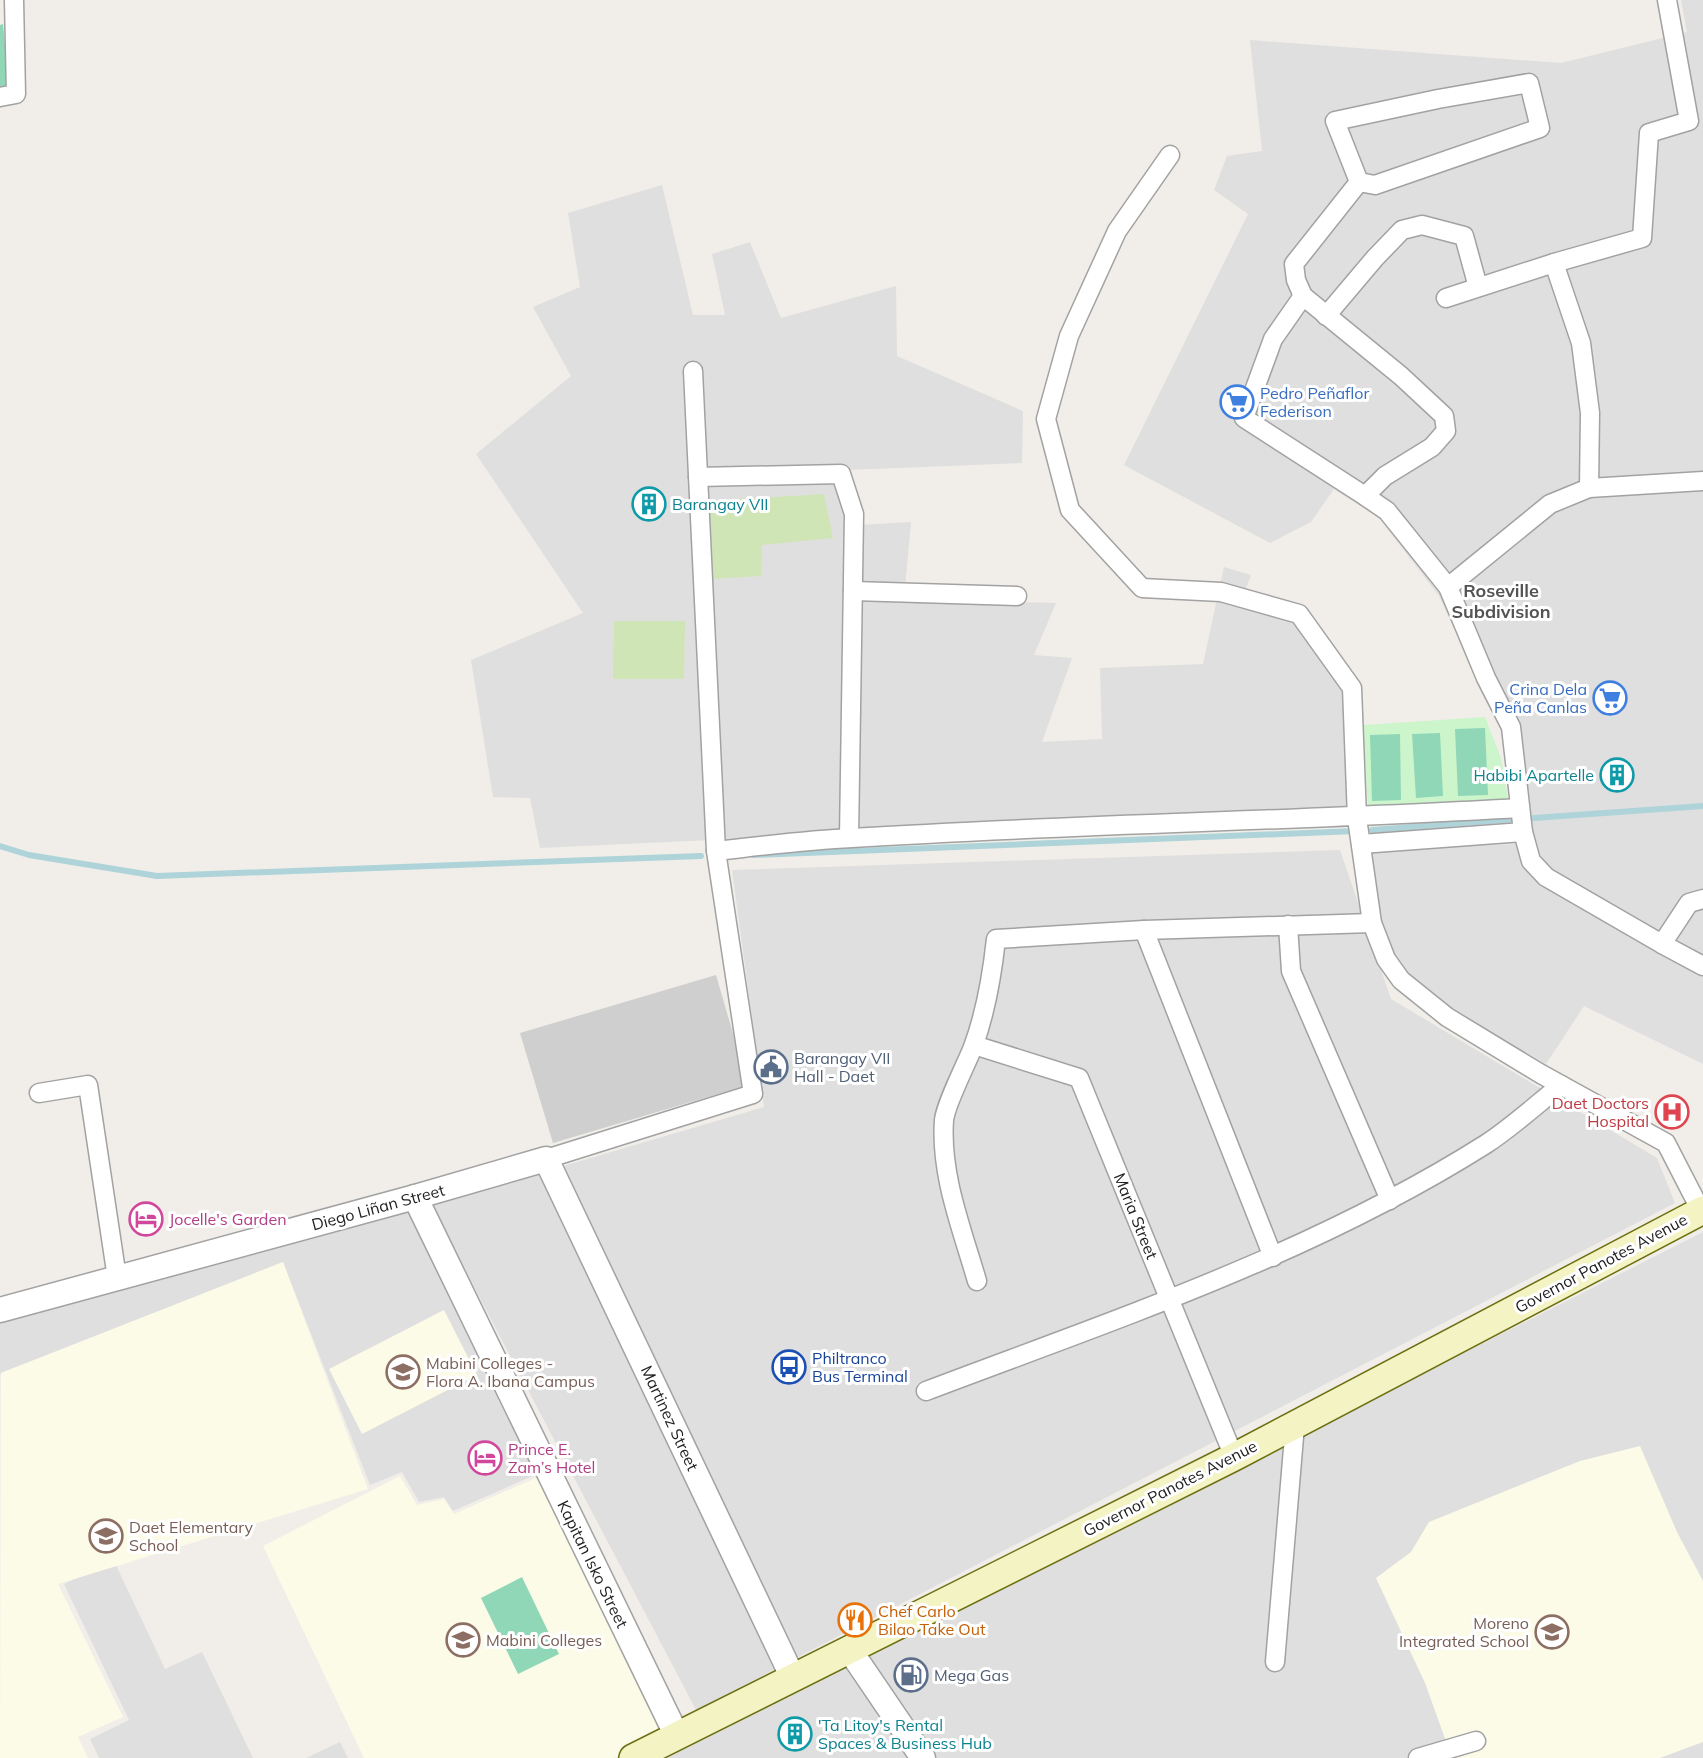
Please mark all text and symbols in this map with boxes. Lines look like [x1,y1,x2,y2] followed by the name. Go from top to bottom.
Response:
[1260,383,1369,421] place label: Pedro Peñaflor Federison
[1219,384,1255,420] supermarket icon: Pedro Peñaflor Federison
[631,486,667,522] building icon: Barangay VII
[672,494,768,514] place label: Barangay VII
[1451,579,1551,623] district label: Roseville Subdivision
[1494,679,1587,717] place label: Crina Dela Peña Canlas
[1592,680,1628,716] supermarket icon: Crina Dela Peña Canlas
[1599,757,1635,793] building icon: Habibi Apartelle
[1473,765,1594,785] place label: Habibi Apartelle
[794,1048,890,1086] place label: Barangay VII Hall - Daet
[753,1049,789,1085] public building icon: Barangay VII Hall - Daet
[1552,1093,1649,1131] place label: Daet Doctors Hospital
[1654,1094,1690,1130] hospital icon: Daet Doctors Hospital
[1110,1170,1162,1262] street label: Maria Street
[309,1180,447,1234] street label: Diego Liñan Street
[128,1201,164,1237] hotel icon: Jocelle's Garden
[169,1209,287,1229] place label: Jocelle's Garden
[1511,1209,1691,1317] street label: Governor Panotes Avenue
[812,1348,908,1386] place label: Philtranco Bus Terminal
[771,1349,807,1385] bus stop icon: Philtranco Bus Terminal
[426,1353,595,1391] place label: Mabini Colleges - Flora A. Ibana Campus
[385,1354,421,1390] school or university icon: Mabini Colleges - Flora A. Ibana Campus
[637,1362,703,1474] street label: Martinez Street
[1080,1435,1260,1541] street label: Governor Panotes Avenue
[508,1439,595,1477] place label: Prince E. Zam’s Hotel
[467,1440,503,1476] hotel icon: Prince E. Zam’s Hotel
[553,1497,633,1631] street label: Kapitan Isko Street
[129,1517,254,1555] place label: Daet Elementary School
[88,1518,124,1554] school or university icon: Daet Elementary School
[878,1601,986,1639] place label: Chef Carlo Bilao Take Out
[837,1602,873,1638] restaurant icon: Chef Carlo Bilao Take Out
[1399,1613,1529,1651] place label: Moreno Integrated School
[1534,1614,1570,1650] school or university icon: Moreno Integrated School
[445,1622,481,1658] school or university icon: Mabini Colleges
[486,1630,602,1650] place label: Mabini Colleges
[893,1657,929,1693] fuel station icon: Mega Gas
[934,1665,1009,1685] place label: Mega Gas
[818,1715,992,1753] place label: 'Ta Litoy's Rental Spaces & Business Hub
[777,1716,813,1752] building icon: 'Ta Litoy's Rental Spaces & Business Hub

